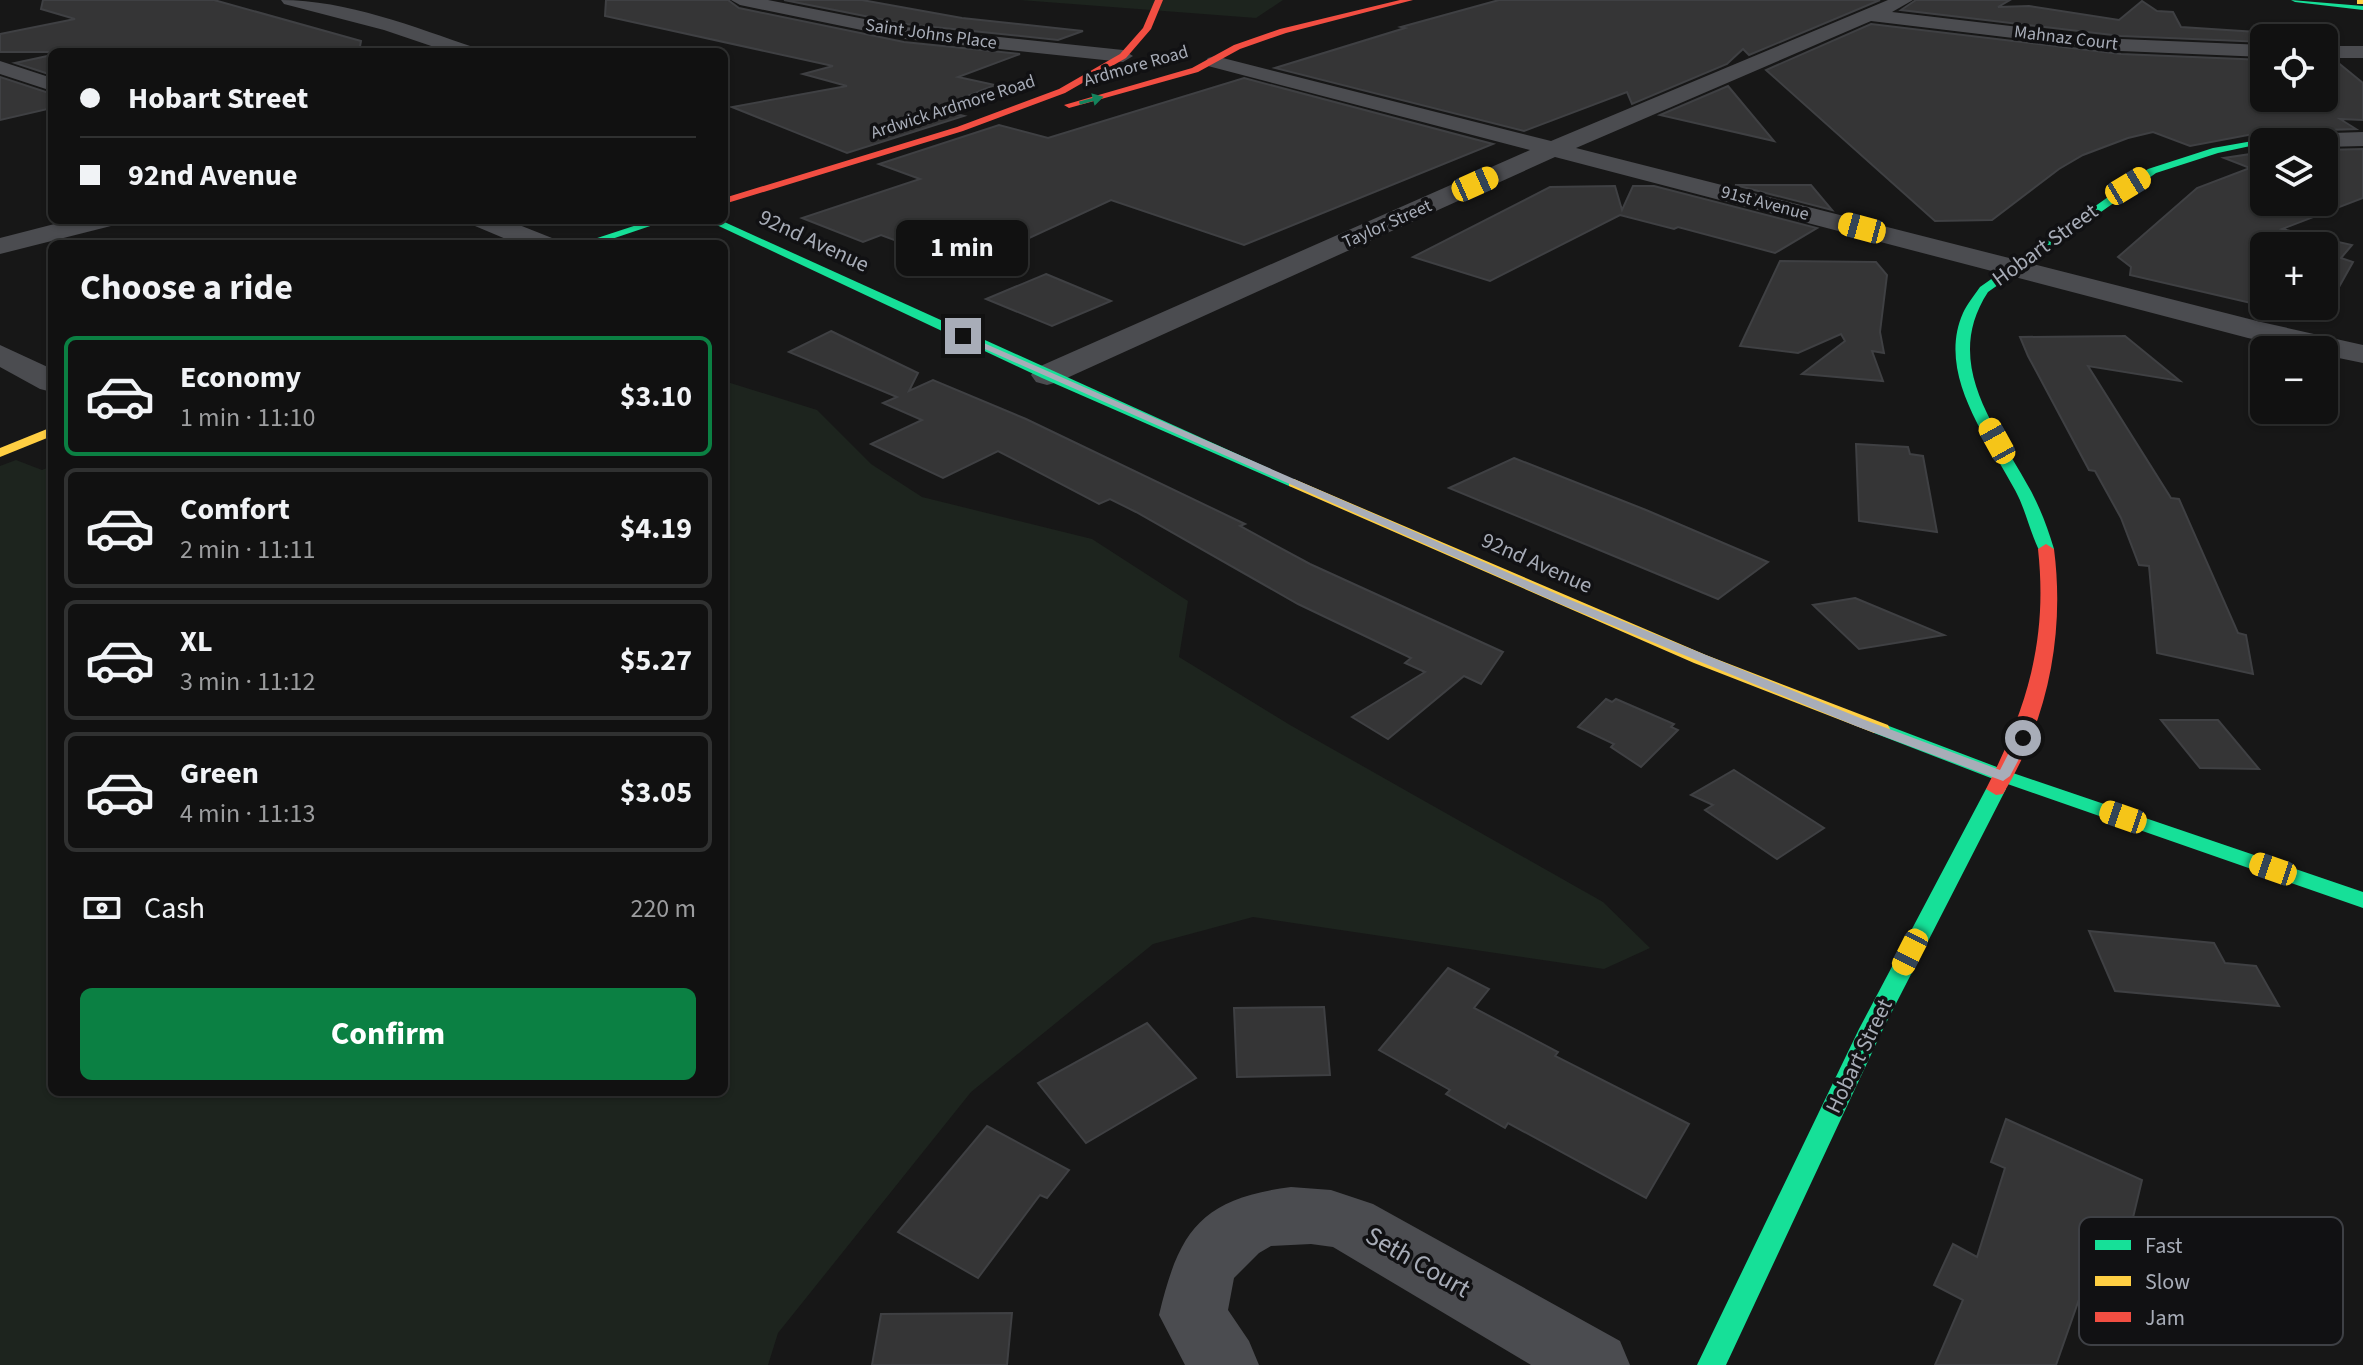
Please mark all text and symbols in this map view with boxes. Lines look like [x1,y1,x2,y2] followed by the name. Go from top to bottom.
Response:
[864,12,998,56] street label: Saint Johns Place
[2013,19,2119,57] street label: Mahnaz Court
[2250,24,2338,424] map controls
[2250,24,2338,112] button: locate
[1081,39,1191,93] street label: Ardmore Road
[868,69,1038,145] street label: Ardwick Ardmore Road
[128,77,308,120] text: Hobart Street
[1078,93,1103,105] one-way arrow
[2250,128,2338,216] button: layers
[128,154,297,197] text: 92nd Avenue
[1448,163,1502,205] car
[2101,163,2155,209] car
[1718,179,1812,227] street label: 91st Avenue
[1338,193,1436,255] street label: Taylor Street
[1986,195,2105,294] street label: Hobart Street
[754,201,874,281] street label: 92nd Avenue
[1836,210,1888,246] car
[897,220,1029,276] callout: 1 min
[930,229,994,266] text: 1 min
[2250,232,2338,320] button: +
[80,262,293,313] text: Choose a ride
[945,318,981,354] route end
[2250,336,2338,424] button: −
[180,356,301,399] text: Economy
[84,360,156,432] icon: car
[620,375,692,418] text: $3.10
[180,399,315,436] text: 1 min · 11:10
[1975,414,2019,468] car
[180,488,290,531] text: Comfort
[84,492,156,564] icon: car
[620,507,692,550] text: $4.19
[1476,524,1598,602] street label: 92nd Avenue
[180,531,315,568] text: 2 min · 11:11
[180,620,213,663] text: XL
[84,624,156,696] icon: car
[620,639,692,682] text: $5.27
[180,663,315,700] text: 3 min · 11:12
[2005,720,2041,756] route start
[180,752,259,795] text: Green
[84,756,156,828] icon: car
[620,771,692,814] text: $3.05
[180,795,315,832] text: 4 min · 11:13
[2096,798,2150,836] car
[2246,850,2300,888] car
[80,886,124,930] icon: cash
[144,887,205,930] text: Cash
[630,890,696,927] text: 220 m
[1888,925,1932,979] car
[80,988,696,1080] button: Confirm
[1817,993,1901,1119] street label: Hobart Street
[1359,1217,1477,1307] street label: Seth Court
[2079,1217,2343,1345] legend
[2145,1230,2183,1262] text: Fast
[2145,1266,2190,1298] text: Slow
[2145,1302,2185,1334] text: Jam

